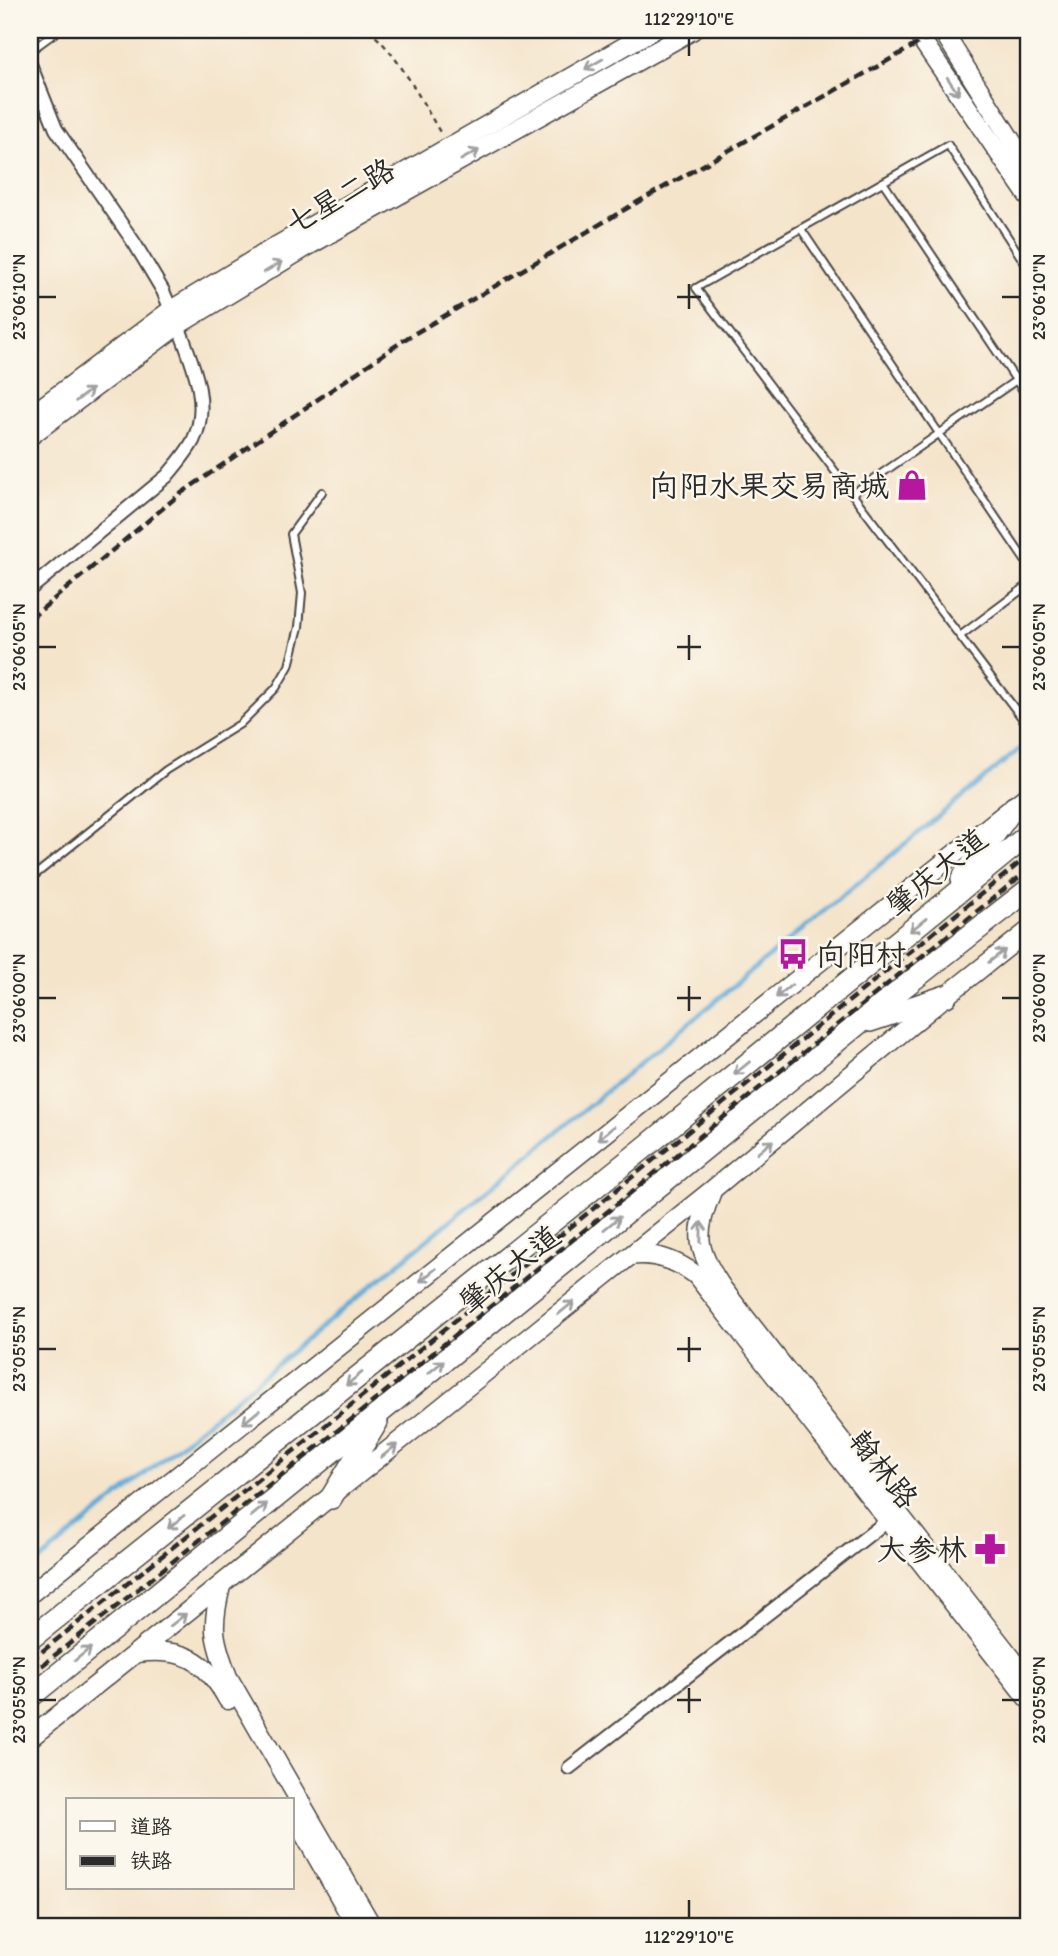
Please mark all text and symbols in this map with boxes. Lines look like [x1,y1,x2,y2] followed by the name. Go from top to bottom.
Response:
[644,8,734,30] text: 112°29'10"E
[584,57,604,71] one-way arrow
[946,76,961,95] one-way arrow
[460,148,480,162] one-way arrow
[279,150,401,242] street label: 七星二路
[8,254,30,340] text: 23°06'10"N
[1028,254,1050,340] text: 23°06'10"N
[262,260,282,274] one-way arrow
[75,387,93,402] one-way arrow
[649,467,889,504] place label: 向阳水果交易商城
[895,468,929,502] shop icon: 向阳水果交易商城
[8,603,30,691] text: 23°06'05"N
[1028,603,1050,691] text: 23°06'05"N
[878,820,994,924] street label: 肇庆大道
[910,917,928,933] one-way arrow
[816,936,906,973] place label: 向阳村
[776,937,810,971] bus stop icon: 向阳村
[987,948,1006,963] one-way arrow
[8,953,30,1043] text: 23°06'00"N
[1028,953,1050,1043] text: 23°06'00"N
[775,984,793,999] one-way arrow
[733,1061,751,1076] one-way arrow
[598,1126,616,1141] one-way arrow
[755,1139,773,1155] one-way arrow
[603,1216,621,1231] one-way arrow
[451,1217,567,1321] street label: 肇庆大道
[695,1221,708,1244] one-way arrow
[420,1268,438,1283] one-way arrow
[557,1300,575,1316] one-way arrow
[8,1306,30,1392] text: 23°05'55"N
[1028,1306,1050,1392] text: 23°05'55"N
[426,1359,444,1374] one-way arrow
[346,1372,364,1387] one-way arrow
[242,1410,260,1425] one-way arrow
[842,1422,926,1516] street label: 翰林路
[379,1443,398,1458] one-way arrow
[249,1502,267,1518] one-way arrow
[168,1514,186,1529] one-way arrow
[877,1531,967,1568] place label: 大参林
[973,1532,1007,1566] pharmacy icon: 大参林
[169,1612,187,1627] one-way arrow
[73,1646,91,1662] one-way arrow
[8,1656,30,1744] text: 23°05'50"N
[1028,1656,1050,1744] text: 23°05'50"N
[66,1798,294,1890] legend
[130,1814,172,1839] text: 道路
[130,1848,172,1873] text: 铁路
[644,1926,734,1948] text: 112°29'10"E

